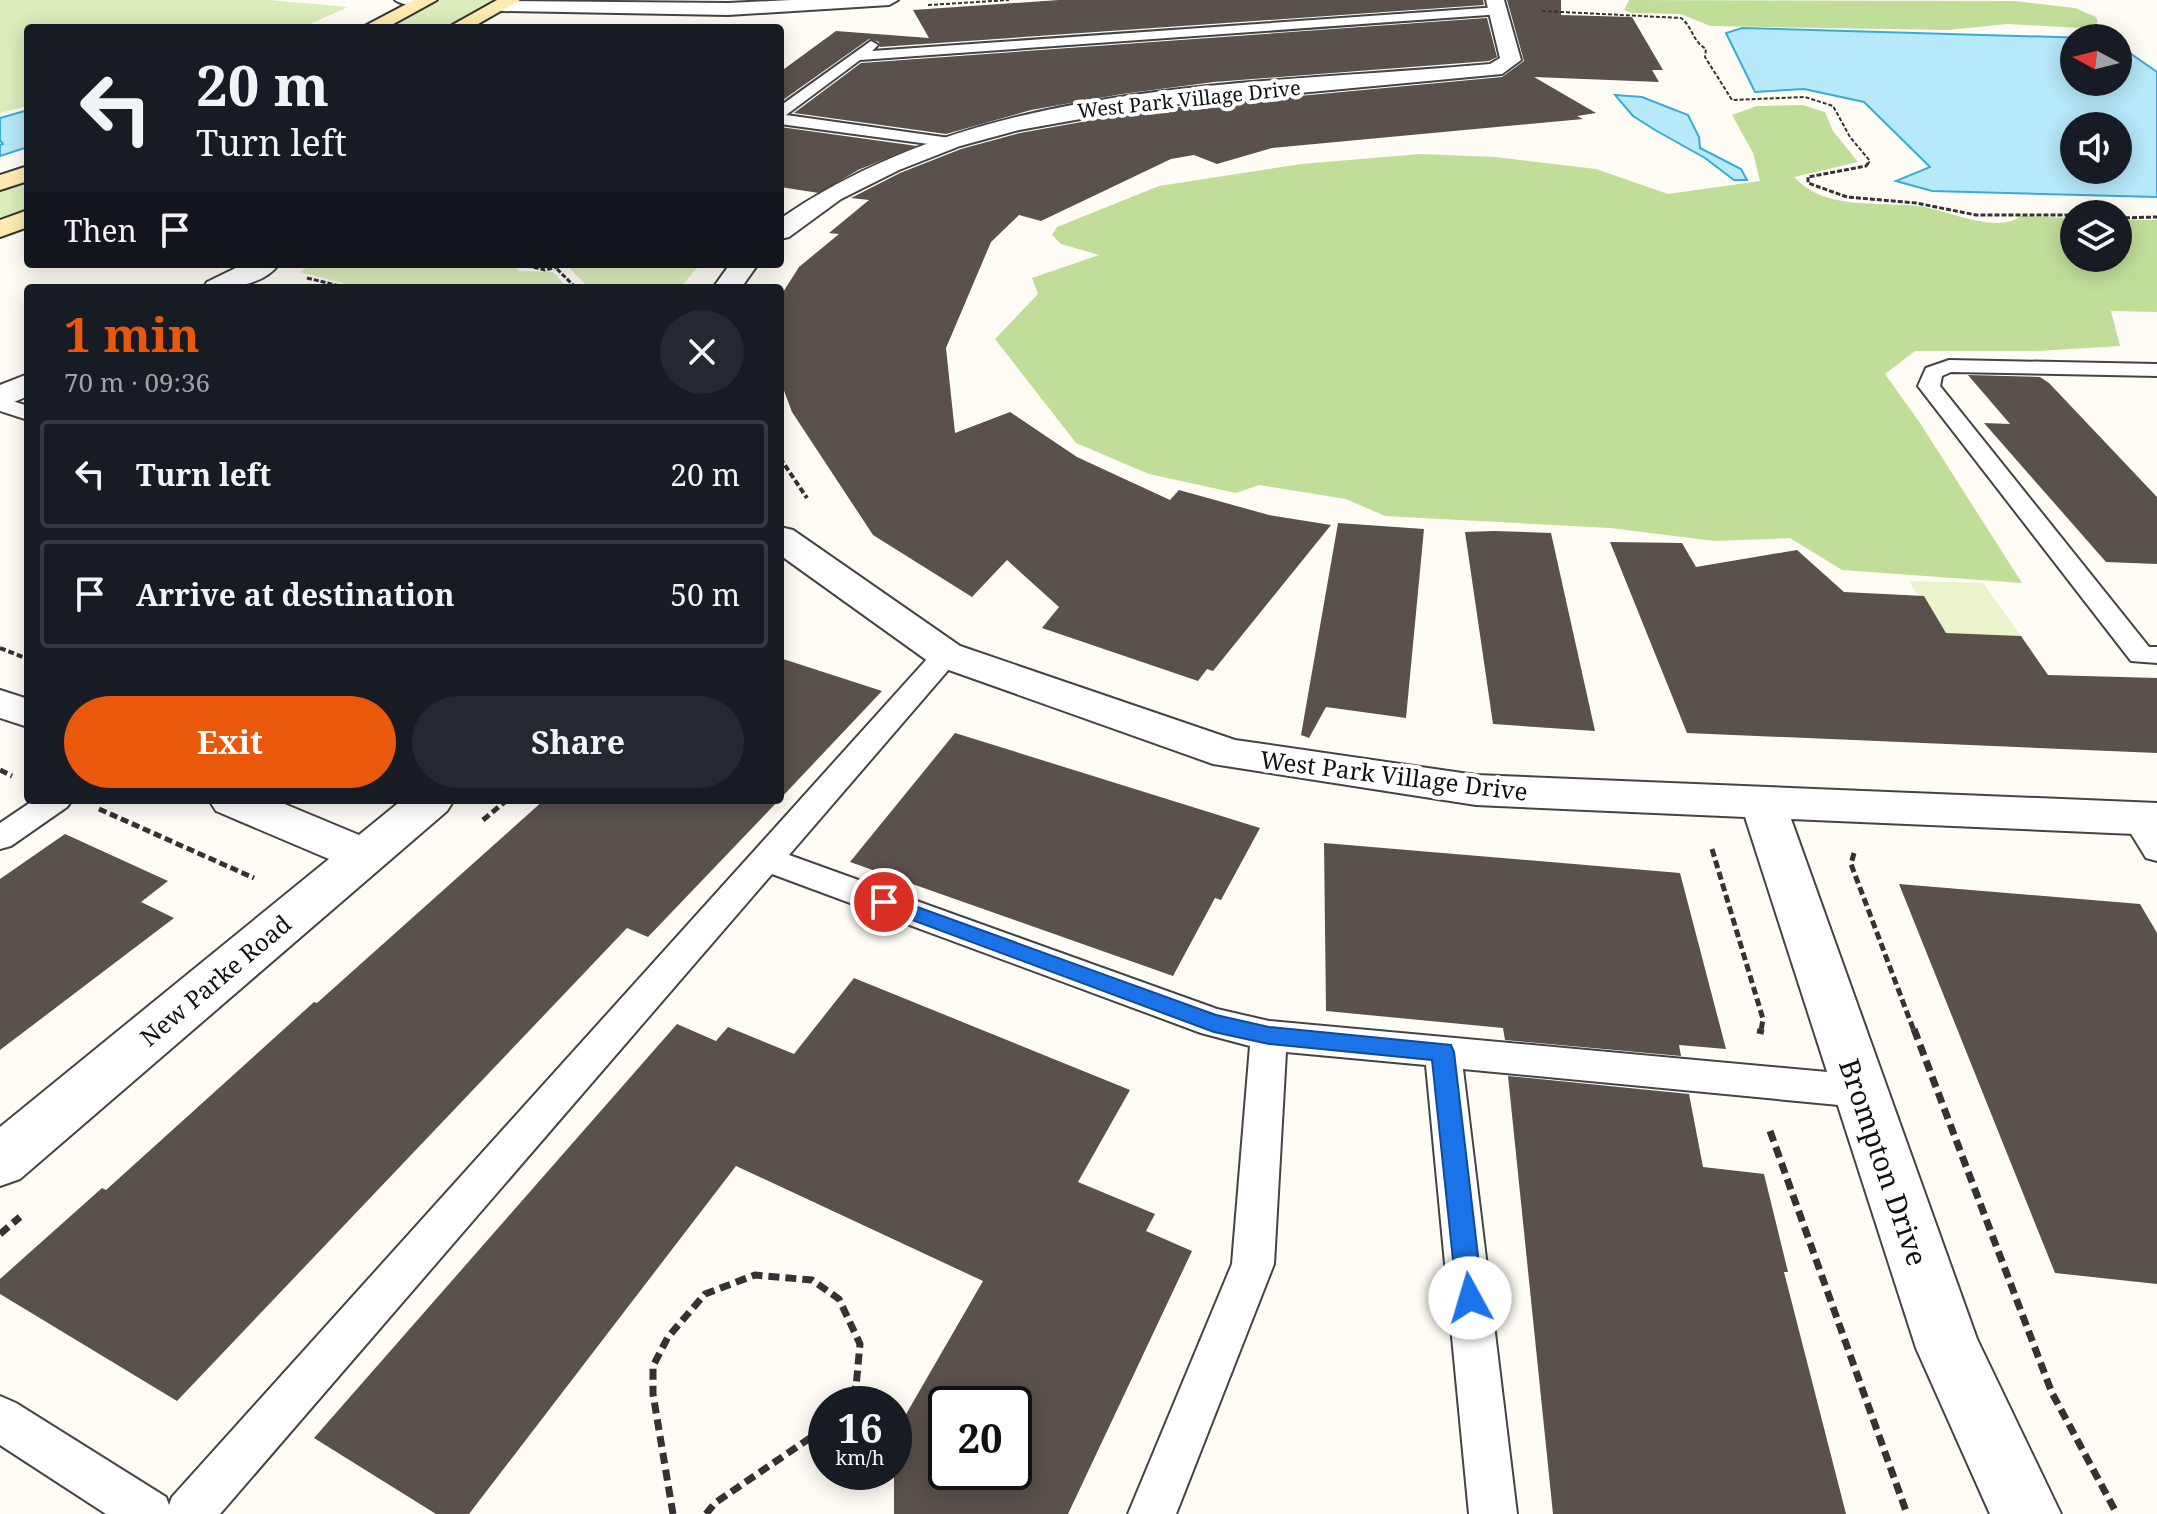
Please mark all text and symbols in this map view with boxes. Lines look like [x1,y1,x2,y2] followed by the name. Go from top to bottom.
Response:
[2060,24,2132,96] north arrow
[2060,24,2132,272] map controls
[196,46,329,122] text: 20 m
[64,56,168,160] icon: left
[1076,74,1302,124] street label: West Park Village Drive
[2060,112,2132,184] button: sound
[196,118,347,167] text: Turn left
[2060,200,2132,272] button: layers
[153,208,197,252] icon: arrive
[64,210,137,251] text: Then
[64,301,200,366] text: 1 min
[660,310,744,394] button: close
[64,364,210,400] text: 70 m · 09:36
[68,452,112,496] icon: left
[136,454,271,495] text: Turn left
[670,454,740,495] text: 20 m
[68,572,112,616] icon: arrive
[136,574,455,615] text: Arrive at destination
[670,574,740,615] text: 50 m
[64,696,396,788] button: Exit
[412,696,744,788] button: Share
[1258,742,1530,808] street label: West Park Village Drive
[850,868,918,936] pin
[862,880,906,924] icon: arrive
[132,907,298,1053] street label: New Parke Road
[1831,1054,1937,1270] street label: Brompton Drive
[1428,1256,1512,1340] position arrow
[928,1386,1032,1490] speed limit sign: 20
[837,1400,883,1455] text: 16
[835,1444,885,1471] text: km/h

